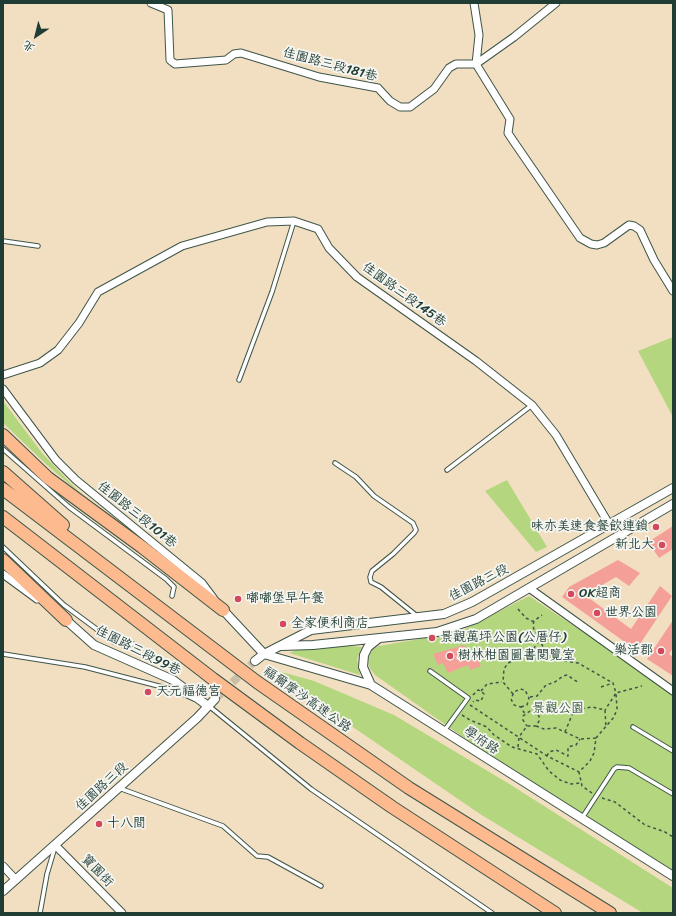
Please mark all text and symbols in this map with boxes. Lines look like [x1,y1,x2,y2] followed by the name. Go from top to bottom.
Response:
[16,16,56,56] north arrow
[19,35,39,57] text: 北
[281,45,379,85] street label: 佳園路三段181巷
[359,259,449,331] street label: 佳園路三段145巷
[94,478,180,552] street label: 佳園路三段101巷
[531,519,648,535] place label: 味亦美速食餐飲連鎖
[651,522,661,532] marker: 味亦美速食餐飲連鎖
[615,537,654,553] place label: 新北大
[657,540,667,550] marker: 新北大
[447,561,511,605] street label: 佳園路三段
[579,586,621,602] place label: OK超商
[566,589,576,599] marker: OK超商
[246,591,324,607] place label: 嘟嘟堡早午餐
[233,594,243,604] marker: 嘟嘟堡早午餐
[605,605,657,621] place label: 世界公園
[592,608,602,618] marker: 世界公園
[291,616,369,632] place label: 全家便利商店
[278,619,288,629] marker: 全家便利商店
[93,623,183,679] street label: 佳園路三段99巷
[440,630,566,646] place label: 景觀萬坪公園(公厝仔)
[427,633,437,643] marker: 景觀萬坪公園(公厝仔)
[614,643,653,659] place label: 樂活郡
[656,646,666,656] marker: 樂活郡
[458,648,575,664] place label: 樹林柑園圖書閱覽室
[445,651,455,661] marker: 樹林柑園圖書閱覽室
[260,664,354,736] street label: 福爾摩沙高速公路
[156,684,221,700] place label: 天元福德宮
[143,687,153,697] marker: 天元福德宮
[532,701,584,717] park label: 景觀公園
[460,724,502,758] street label: 學府路
[73,759,131,815] street label: 佳園路三段
[107,816,146,832] place label: 十八間
[94,819,104,829] marker: 十八間
[78,852,116,890] street label: 寶園街

